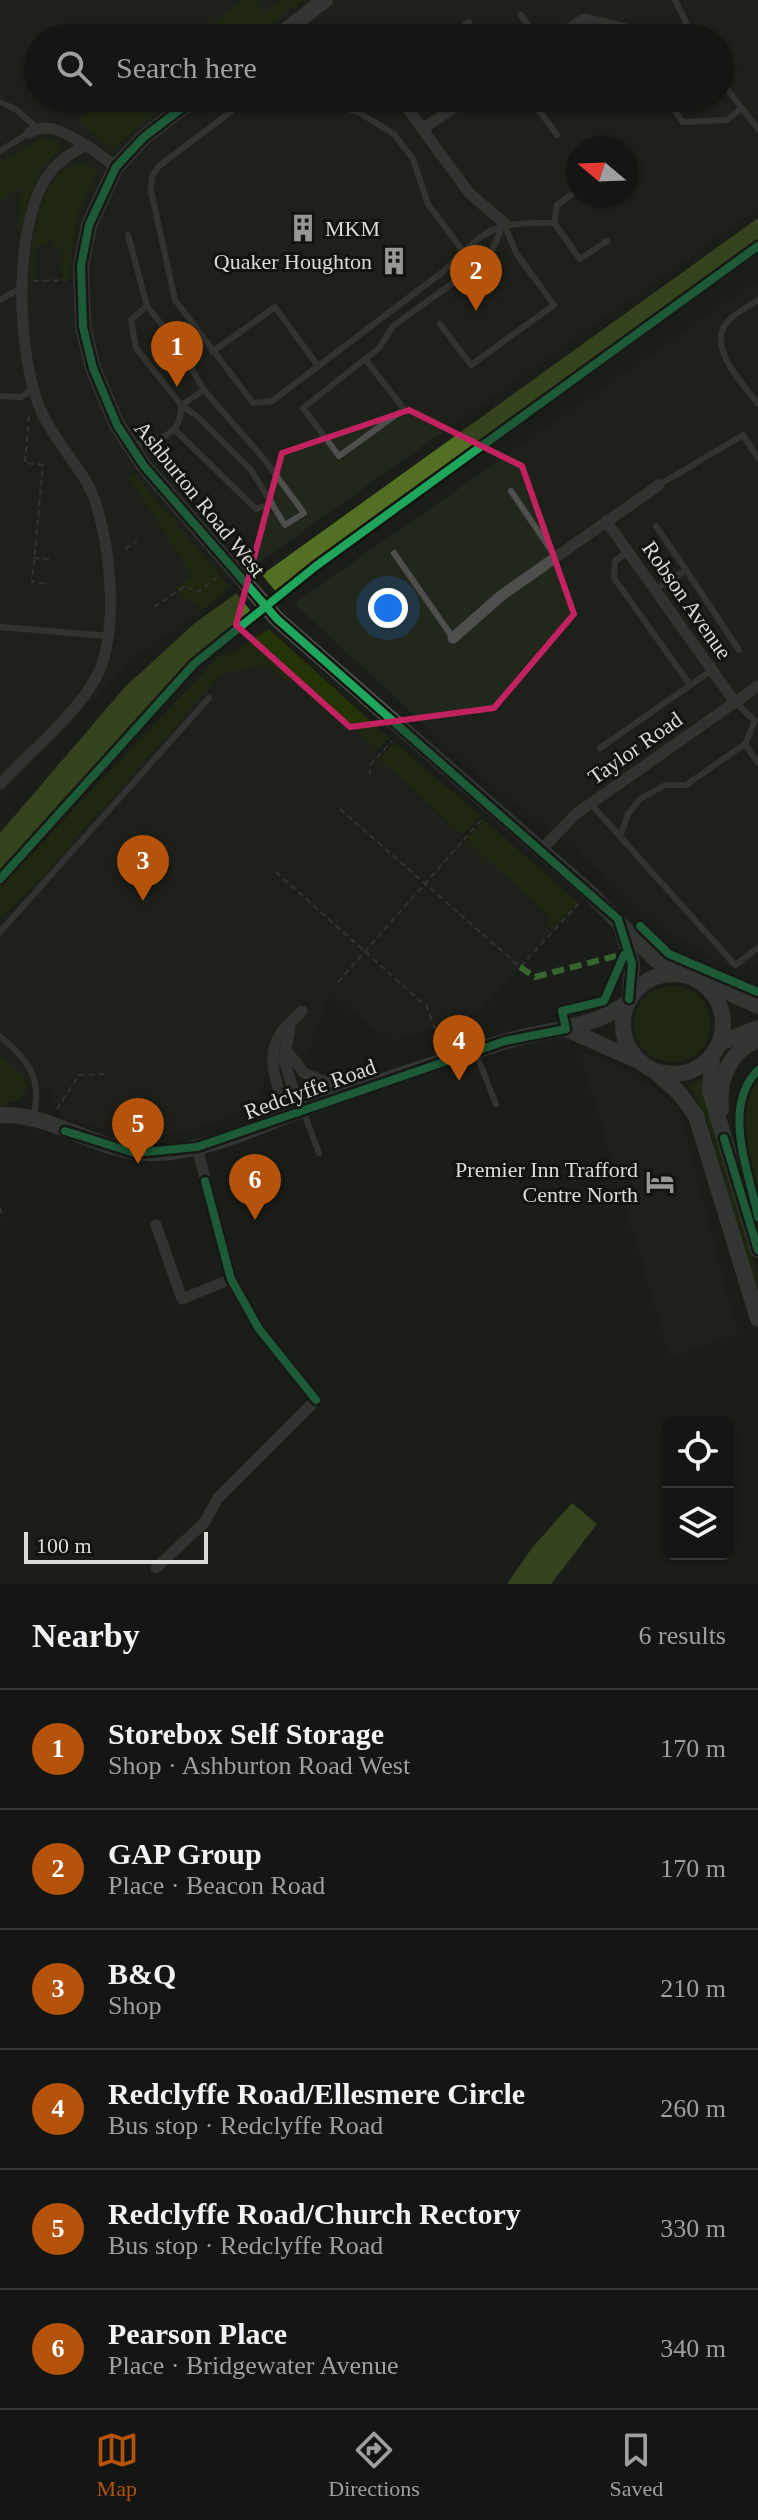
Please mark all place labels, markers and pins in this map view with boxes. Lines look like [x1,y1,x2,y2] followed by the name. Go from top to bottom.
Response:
[288,213,318,243] building icon: MKM
[325,216,380,241] place label: MKM
[450,245,502,311] pin: 2
[379,246,409,276] building icon: Quaker Houghton
[214,249,372,274] place label: Quaker Houghton
[151,321,203,387] pin: 1
[117,835,169,901] pin: 3
[433,1015,485,1081] pin: 4
[112,1098,164,1164] pin: 5
[229,1154,281,1220] pin: 6
[455,1157,638,1207] place label: Premier Inn Trafford Centre North
[645,1167,675,1197] hotel icon: Premier Inn Trafford Centre North

